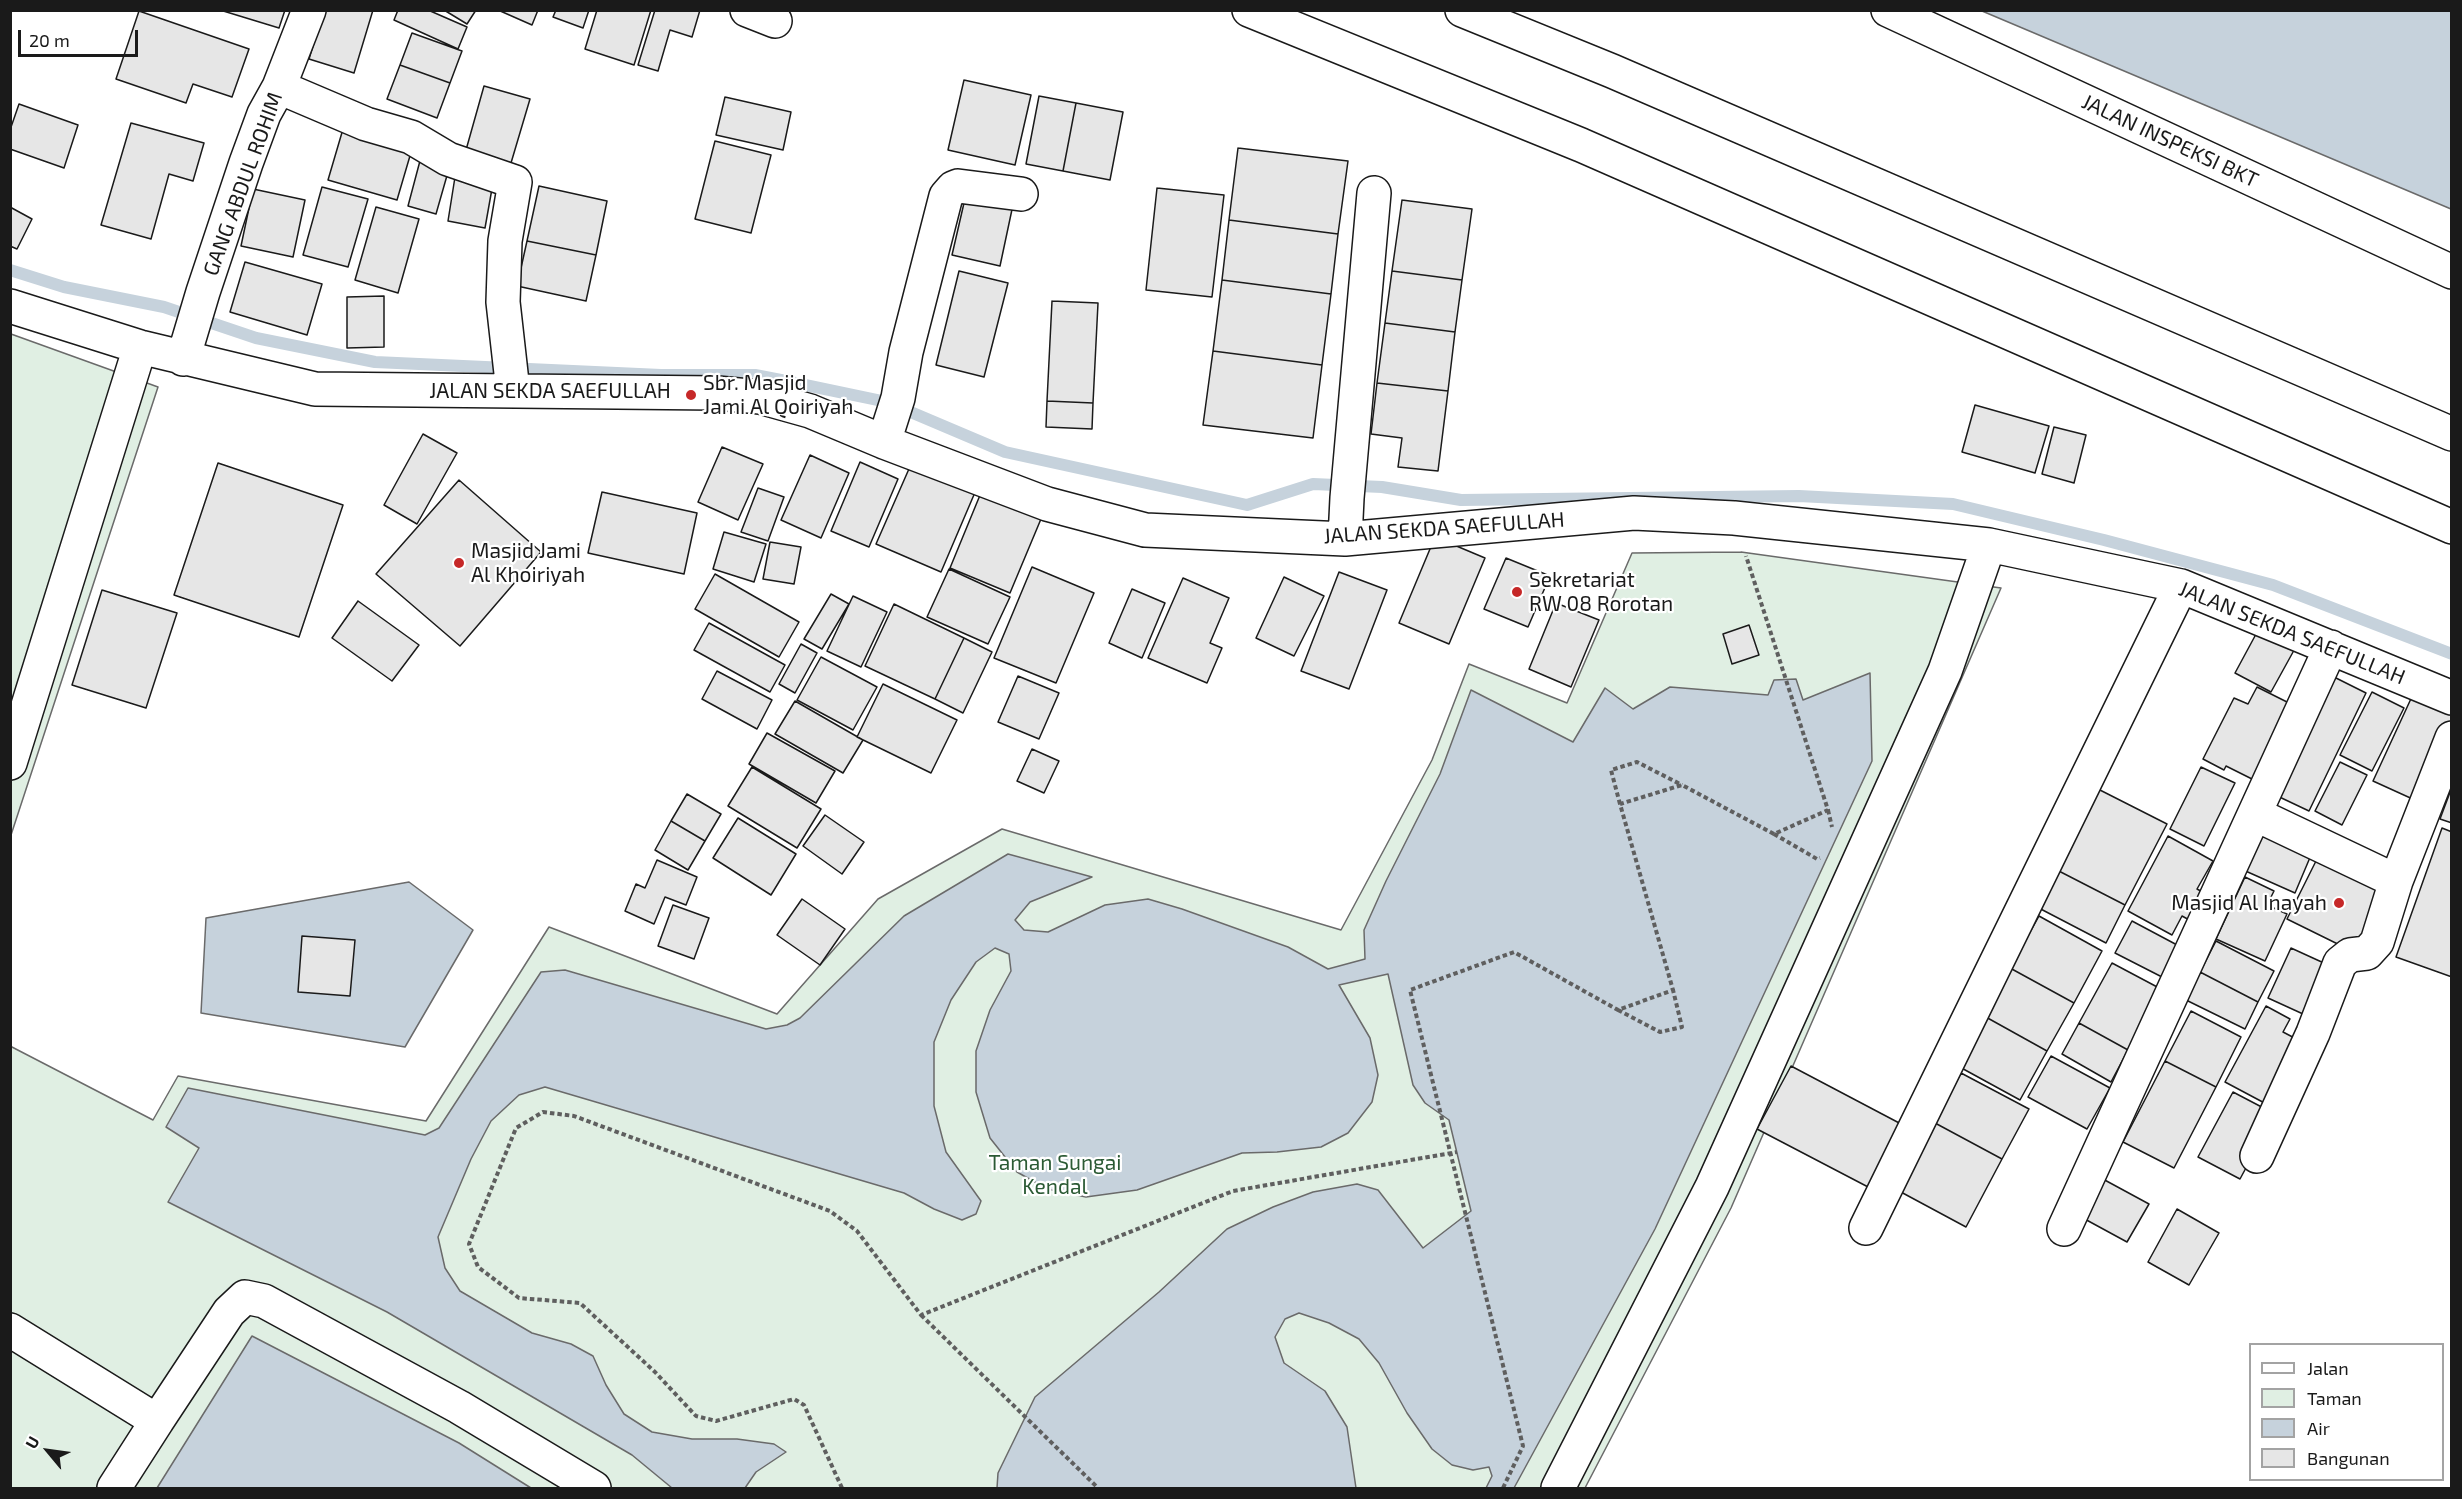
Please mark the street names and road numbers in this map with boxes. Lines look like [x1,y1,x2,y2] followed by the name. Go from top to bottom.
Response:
[198,89,288,279] street label: GANG ABDUL ROHIM
[2078,89,2262,193] street label: JALAN INSPEKSI BKT
[429,378,671,404] street label: JALAN SEKDA SAEFULLAH
[1323,507,1565,549] street label: JALAN SEKDA SAEFULLAH
[2175,576,2409,690] street label: JALAN SEKDA SAEFULLAH

